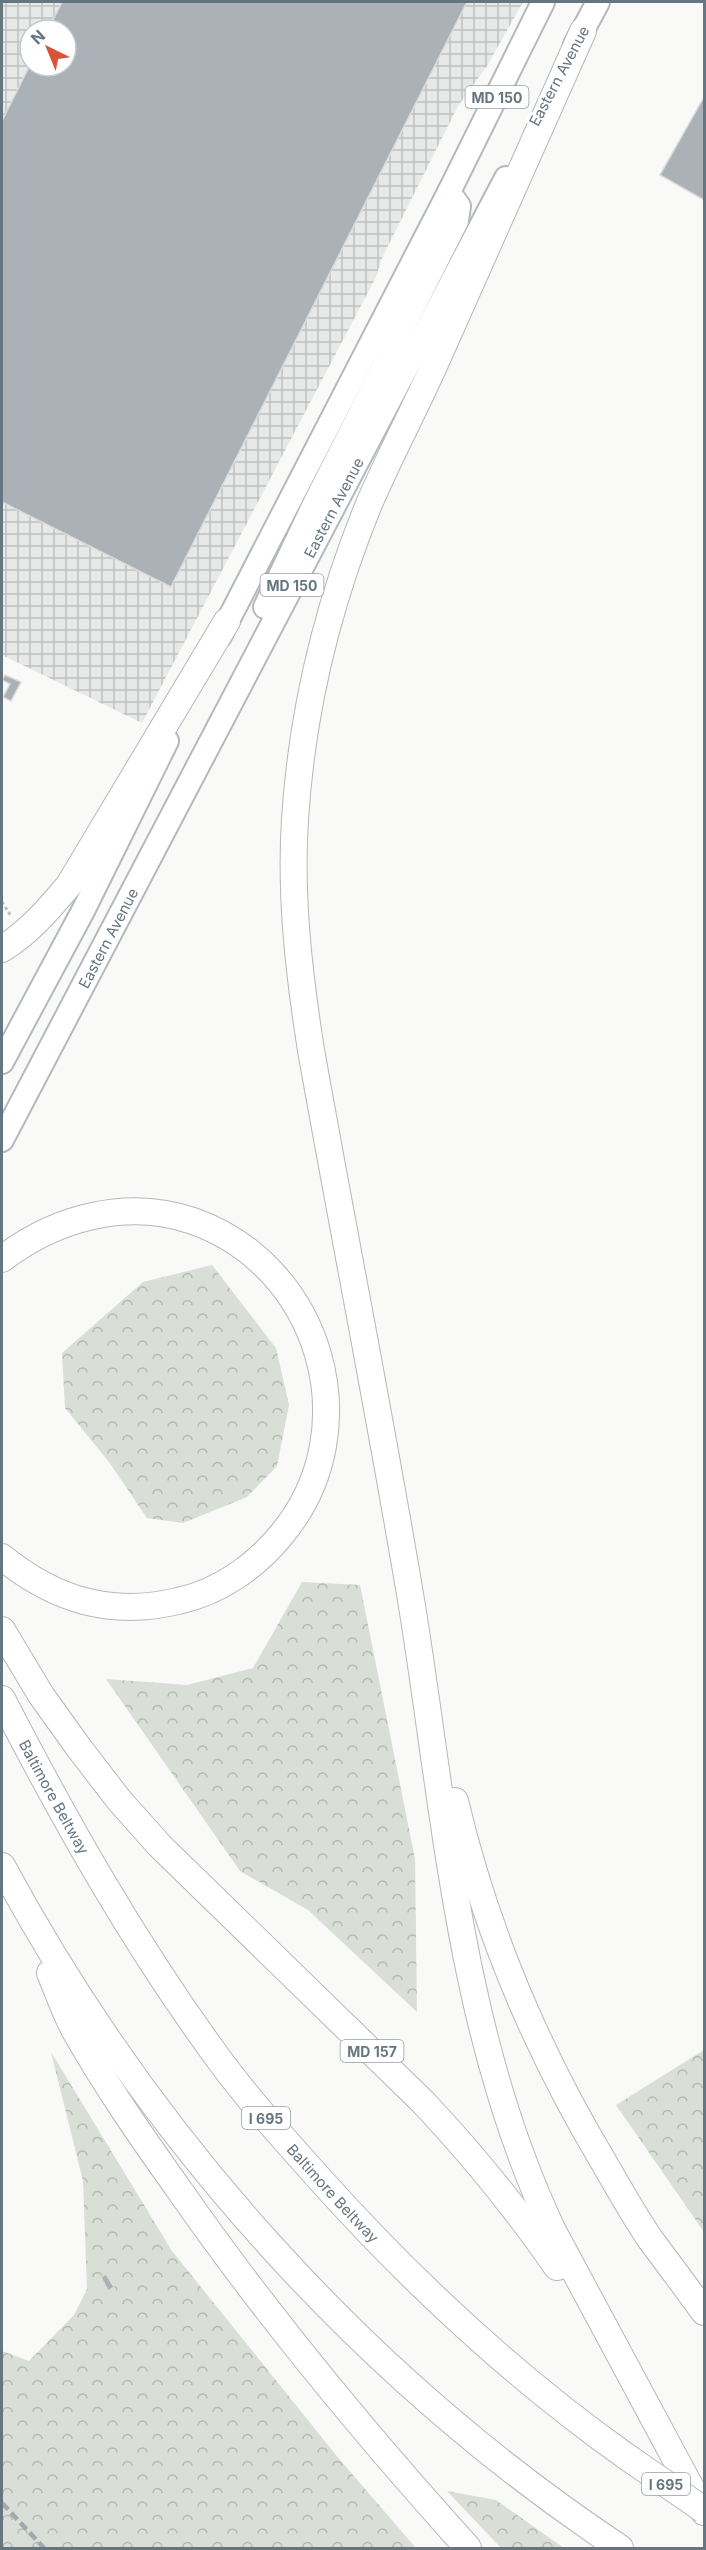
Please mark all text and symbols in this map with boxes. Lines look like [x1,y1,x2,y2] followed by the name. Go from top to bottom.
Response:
[18,18,78,78] north arrow
[525,23,593,129] street label: Eastern Avenue
[26,26,49,49] text: N
[466,86,528,108] road number: MD 150
[299,454,367,561] street label: Eastern Avenue
[260,574,324,596] road number: MD 150
[74,885,142,991] street label: Eastern Avenue
[15,1736,94,1858] street label: Baltimore Beltway
[340,2040,404,2062] road number: MD 157
[242,2107,290,2129] road number: I 695
[283,2140,384,2247] street label: Baltimore Beltway
[642,2473,690,2495] road number: I 695

